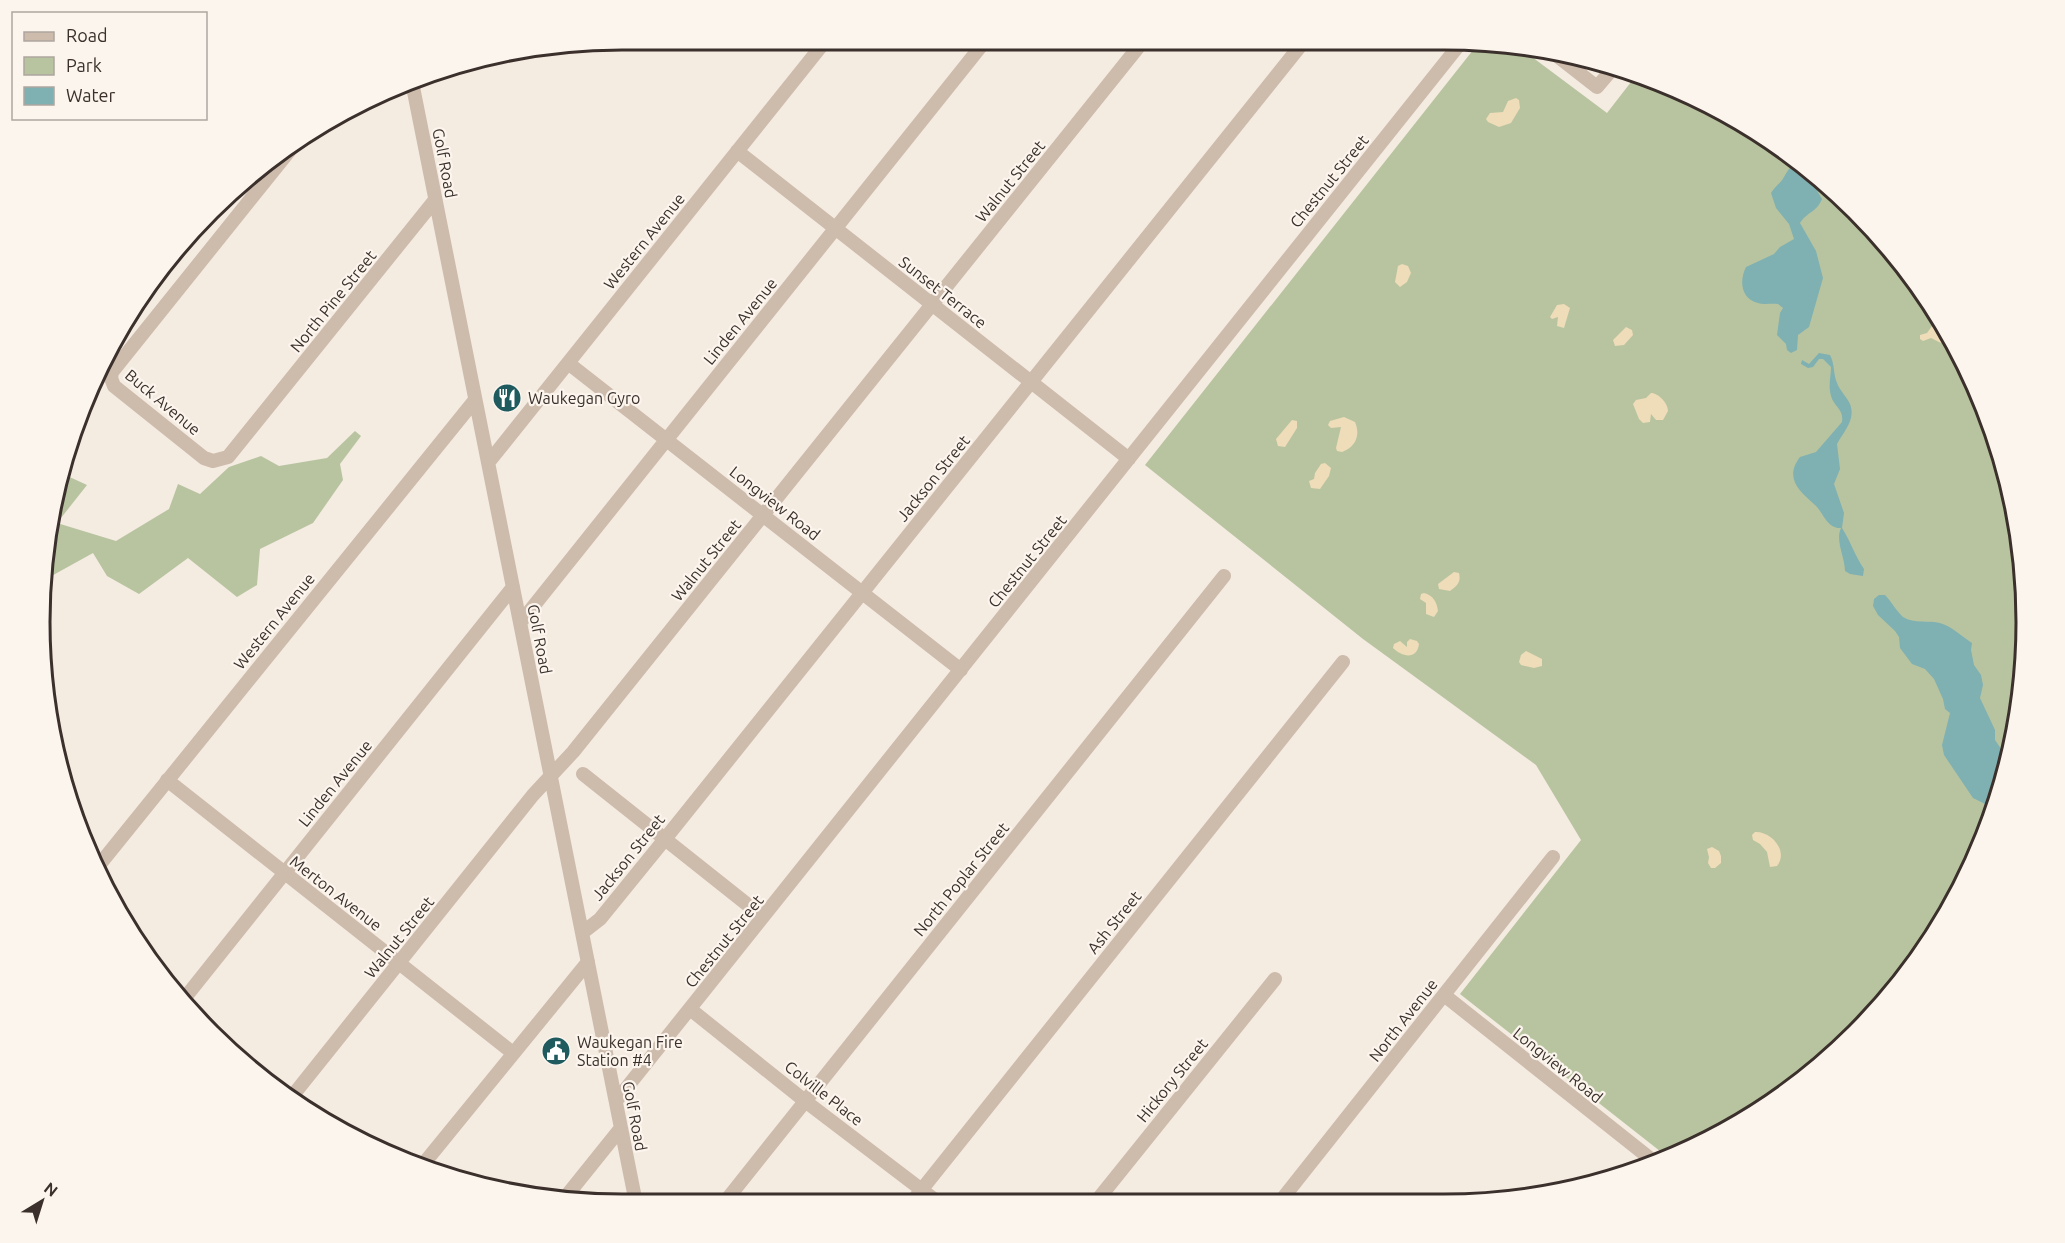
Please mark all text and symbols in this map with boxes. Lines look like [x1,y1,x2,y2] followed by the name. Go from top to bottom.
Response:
[12,12,207,120] legend
[66,25,108,45] text: Road
[66,55,102,75] text: Park
[66,85,116,105] text: Water
[429,127,461,199] street label: Golf Road
[1286,131,1372,231] street label: Chestnut Street
[972,136,1049,225] street label: Walnut Street
[600,189,688,293] street label: Western Avenue
[286,246,380,356] street label: North Pine Street
[896,252,990,332] street label: Sunset Terrace
[700,274,780,368] street label: Linden Avenue
[122,365,204,439] street label: Buck Avenue
[491,382,523,414] restaurant icon: Waukegan Gyro
[528,389,640,407] place label: Waukegan Gyro
[893,431,974,525] street label: Jackson Street
[726,462,824,544] street label: Longview Road
[984,511,1070,611] street label: Chestnut Street
[668,515,745,604] street label: Walnut Street
[230,569,318,673] street label: Western Avenue
[524,603,556,675] street label: Golf Road
[295,736,375,830] street label: Linden Avenue
[588,810,669,904] street label: Jackson Street
[910,818,1013,939] street label: North Poplar Street
[287,852,385,934] street label: Merton Avenue
[1083,887,1145,957] street label: Ash Street
[681,891,767,991] street label: Chestnut Street
[361,892,438,981] street label: Walnut Street
[1365,975,1441,1065] street label: North Avenue
[1510,1024,1606,1106] street label: Longview Road
[577,1033,683,1069] place label: Waukegan Fire Station #4
[1133,1034,1212,1125] street label: Hickory Street
[540,1035,572,1067] public building icon: Waukegan Fire Station #4
[781,1057,867,1129] street label: Colville Place
[619,1080,651,1152] street label: Golf Road
[12,1171,72,1231] north arrow
[41,1178,61,1200] text: N

